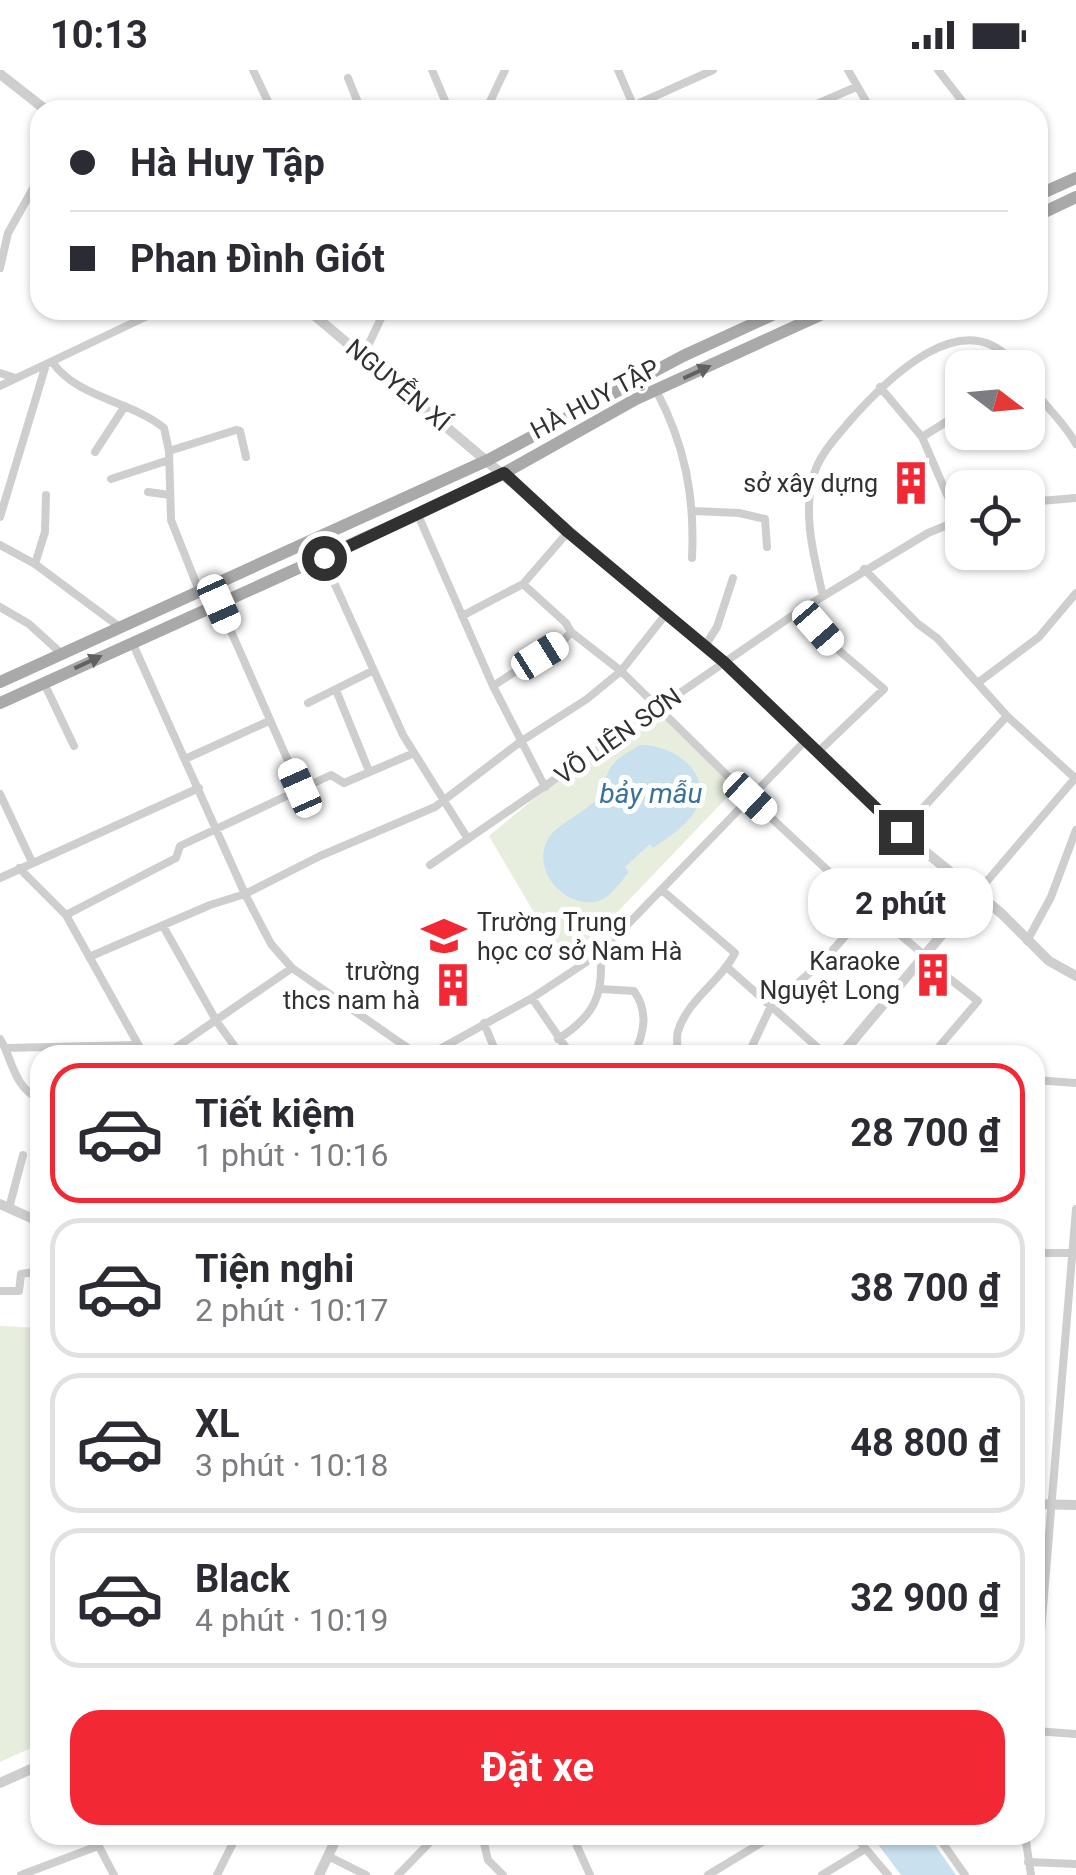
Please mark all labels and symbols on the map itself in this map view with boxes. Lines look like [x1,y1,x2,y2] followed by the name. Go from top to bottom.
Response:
[340,330,459,438] street label: NGUYỄN XÍ
[945,350,1045,450] north arrow
[525,352,664,445] street label: HÀ HUY TẬP
[683,363,712,380] one-way arrow
[887,459,935,507] building icon: sở xây dựng
[743,469,878,498] place label: sở xây dựng
[302,536,347,581] route start
[193,570,245,638] car
[787,596,849,660] car
[507,627,573,685] car
[74,654,103,671] one-way arrow
[549,681,687,790] street label: VÕ LIÊN SƠN
[274,754,326,822] car
[718,767,782,829] car
[599,777,703,810] water label: bảy mẫu
[879,810,924,855] route end
[808,867,994,937] callout: 2 phút
[477,908,682,966] place label: Trường Trung học cơ sở Nam Hà
[420,912,468,960] school or university icon: Trường Trung học cơ sở Nam Hà
[759,947,900,1005] place label: Karaoke Nguyệt Long
[909,951,957,999] building icon: Karaoke Nguyệt Long
[283,957,420,1015] place label: trường thcs nam hà
[429,961,477,1009] building icon: trường thcs nam hà

